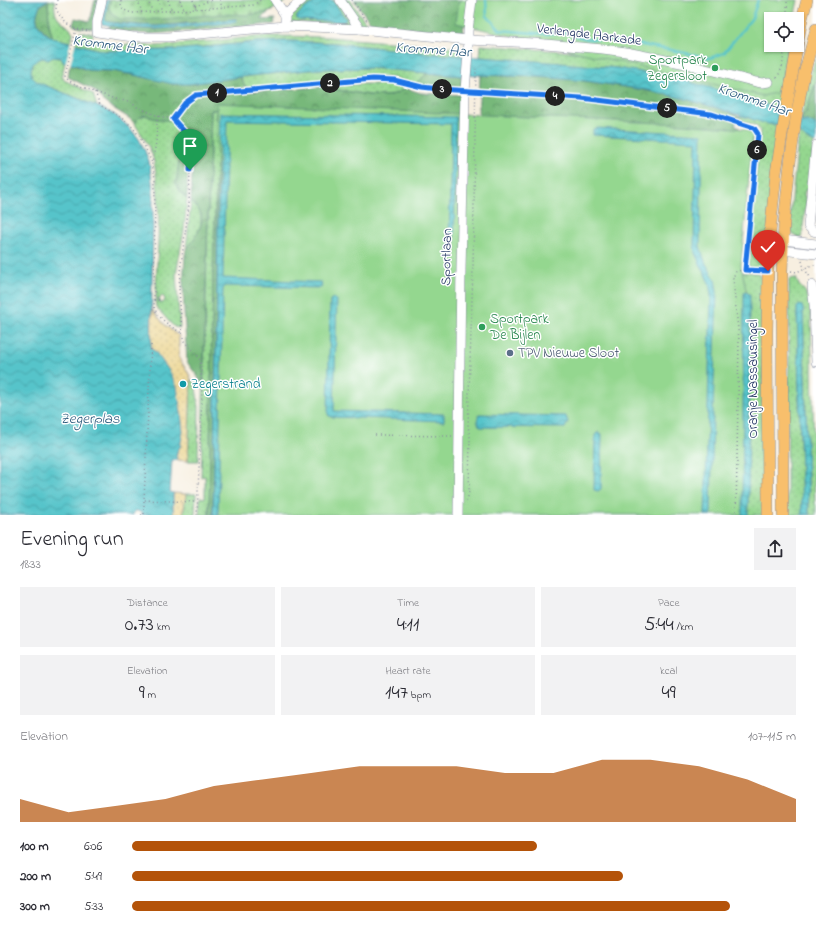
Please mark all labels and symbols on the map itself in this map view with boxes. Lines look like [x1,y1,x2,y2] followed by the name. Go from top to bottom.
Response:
[534,18,643,53] street label: Verlengde Aarkade
[71,29,151,61] water label: Kromme Aar
[395,36,474,64] water label: Kromme Aar
[647,50,708,88] place label: Sportpark Zegersloot
[710,63,720,73] marker: Sportpark Zegersloot
[320,73,340,93] pin: 2
[715,77,795,123] water label: Kromme Aar
[432,79,452,99] pin: 3
[207,83,227,103] pin: 1
[545,86,565,106] pin: 4
[657,98,677,118] pin: 5
[173,129,207,170] pin
[747,140,767,160] pin: 6
[436,228,458,286] street label: Sportlaan
[751,230,785,271] pin
[489,309,549,346] place label: Sportpark De Bijlen
[743,320,765,438] street label: Oranje Nassausingel
[477,322,487,332] marker: Sportpark De Bijlen
[518,343,619,364] place label: TPV Nieuwe Sloot
[505,348,515,358] marker: TPV Nieuwe Sloot
[191,374,261,396] place label: Zegerstrand
[178,379,188,389] marker: Zegerstrand
[60,408,120,431] water label: Zegerplas

